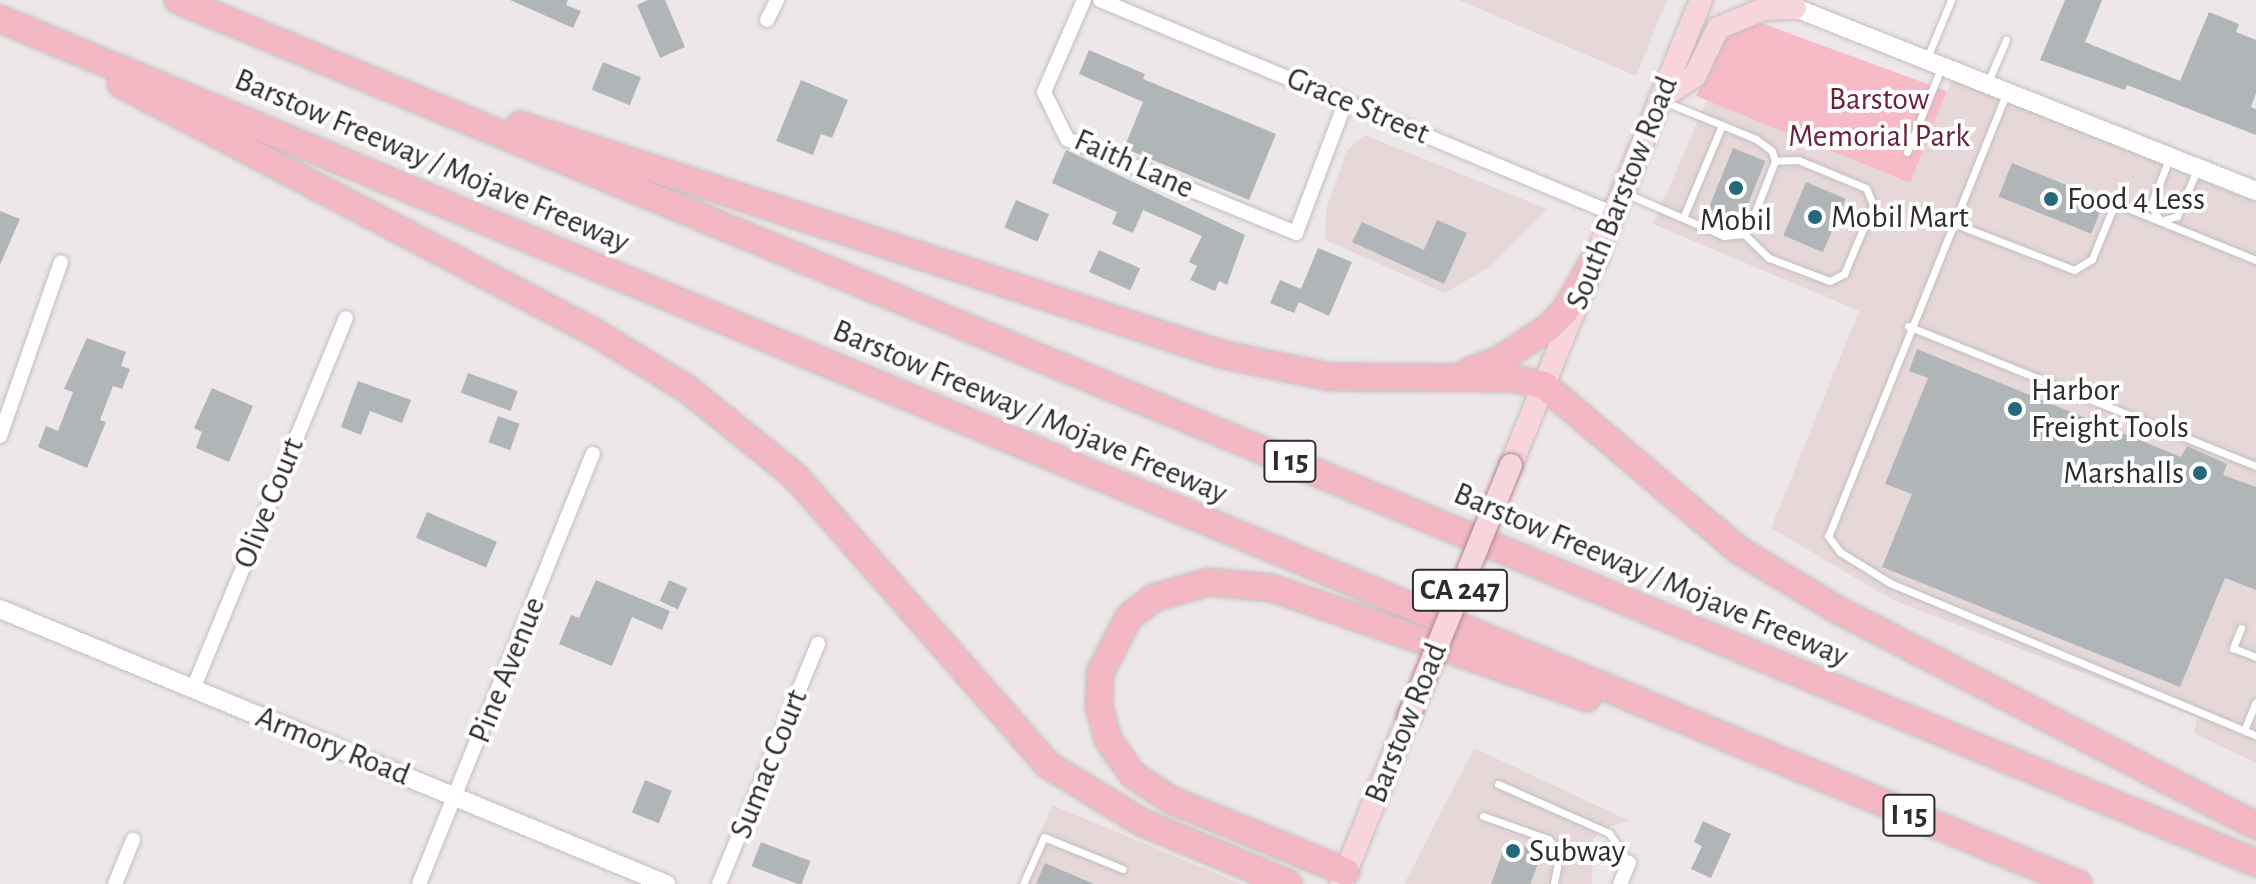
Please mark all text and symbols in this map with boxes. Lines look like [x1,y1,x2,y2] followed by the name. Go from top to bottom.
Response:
[1281,59,1435,153] street label: Grace Street
[229,60,635,262] street label: Barstow Freeway / Mojave Freeway
[1558,71,1686,315] street label: South Barstow Road
[1788,81,1970,156] park label: Barstow Memorial Park
[1068,121,1200,207] street label: Faith Lane
[1727,179,1745,197] marker: Mobil
[2067,180,2205,218] place label: Food 4 Less
[2042,190,2060,208] marker: Food 4 Less
[1831,198,1969,236] place label: Mobil Mart
[1700,201,1772,239] place label: Mobil
[1806,208,1824,226] marker: Mobil Mart
[827,311,1233,513] street label: Barstow Freeway / Mojave Freeway
[2031,372,2189,447] place label: Harbor Freight Tools
[2006,400,2024,418] marker: Harbor Freight Tools
[225,432,313,574] street label: Olive Court
[1262,435,1318,487] road number: I 15
[2063,454,2184,492] place label: Marshalls
[2191,464,2209,482] marker: Marshalls
[1448,474,1854,676] street label: Barstow Freeway / Mojave Freeway
[1410,564,1510,616] road number: CA 247
[460,591,554,749] street label: Pine Avenue
[1356,637,1456,809] street label: Barstow Road
[722,684,816,844] street label: Sumac Court
[250,698,416,794] street label: Armory Road
[1881,789,1937,841] road number: I 15
[1529,832,1626,870] place label: Subway
[1504,842,1522,860] marker: Subway

